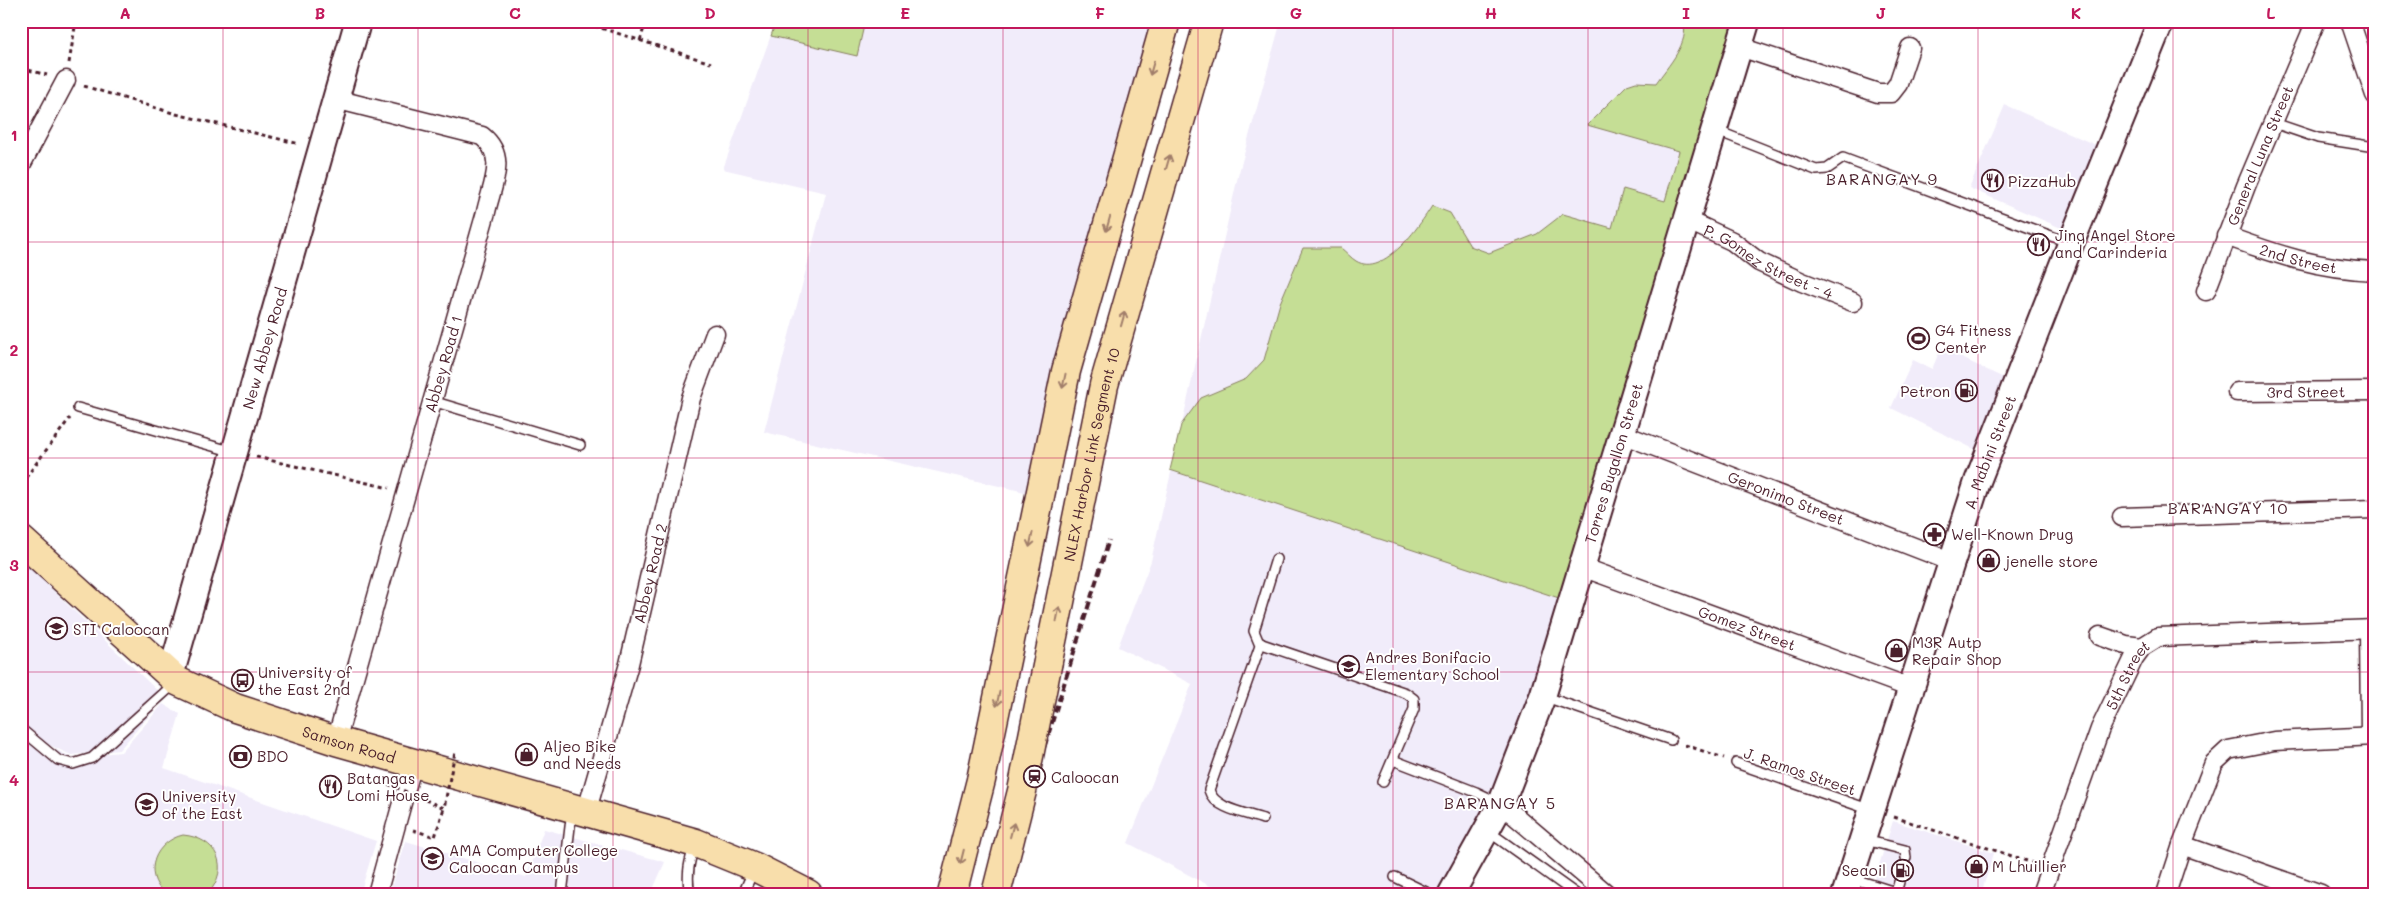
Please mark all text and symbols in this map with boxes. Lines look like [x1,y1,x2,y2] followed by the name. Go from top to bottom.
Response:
[119,2,131,23] text: A
[315,2,325,23] text: B
[509,2,521,23] text: C
[704,2,716,23] text: D
[900,2,910,23] text: E
[1095,2,1105,23] text: F
[1290,2,1302,23] text: G
[1485,2,1497,23] text: H
[1682,2,1690,23] text: I
[1876,2,1886,23] text: J
[2071,2,2081,23] text: K
[2266,2,2276,23] text: L
[1147,60,1157,76] one-way arrow
[2222,82,2298,228] street label: General Luna Street
[10,124,18,145] text: 1
[1164,155,1174,171] one-way arrow
[1826,168,1938,189] district label: BARANGAY 9
[1980,169,2004,193] restaurant icon: PizzaHub
[2008,171,2076,191] place label: PizzaHub
[1102,216,1112,232] one-way arrow
[1701,219,1836,303] street label: P. Gomez Street - 4
[2055,225,2176,262] place label: Jing Angel Store and Carinderia
[2027,232,2051,256] restaurant icon: Jing Angel Store and Carinderia
[2257,239,2338,277] street label: 2nd Street
[237,285,291,411] street label: New Abbey Road
[1119,311,1129,327] one-way arrow
[420,313,466,415] street label: Abbey Road 1
[1935,320,2011,357] place label: G4 Fitness Center
[1907,327,1931,351] sports icon: G4 Fitness Center
[10,339,19,360] text: 2
[1059,345,1124,563] street label: NLEX Harbor Link Segment 10
[1059,372,1068,388] one-way arrow
[1954,379,1978,403] fuel station icon: Petron
[1579,380,1647,546] street label: Torres Bugallon Street
[1900,381,1950,401] place label: Petron
[2267,381,2345,402] street label: 3rd Street
[1959,392,2020,512] street label: A. Mabini Street
[1725,466,1847,529] street label: Geronimo Street
[2168,497,2288,518] district label: BARANGAY 10
[629,522,671,625] street label: Abbey Road 2
[1923,522,1947,546] pharmacy icon: Well-Known Drug
[1951,524,2073,544] place label: Well-Known Drug
[1026,532,1035,548] one-way arrow
[1977,549,2001,573] shop icon: jenelle store
[2003,551,2098,571] place label: jenelle store
[9,554,19,575] text: 3
[1696,601,1799,655] street label: Gomez Street
[1054,606,1063,622] one-way arrow
[45,617,69,641] school or university icon: STI Caloocan
[73,619,169,639] place label: STI Caloocan
[1912,632,2001,669] place label: M3R Autp Repair Shop
[2101,635,2153,713] street label: 5th Street
[1884,639,1908,663] shop icon: M3R Autp Repair Shop
[1365,647,1500,684] place label: Andres Bonifacio Elementary School
[1337,654,1361,678] school or university icon: Andres Bonifacio Elementary School
[258,662,353,699] place label: University of the East 2nd
[230,669,254,693] bus stop icon: University of the East 2nd
[993,690,1002,706] one-way arrow
[300,721,398,767] street label: Samson Road
[543,736,621,773] place label: Aljeo Bike and Needs
[1741,742,1859,800] street label: J. Ramos Street
[515,743,539,767] shop icon: Aljeo Bike and Needs
[229,744,253,768] bank icon: BDO
[257,746,289,766] place label: BDO
[1023,765,1047,789] station icon: Caloocan
[1051,767,1119,787] place label: Caloocan
[347,768,430,805] place label: Batangas Lomi House
[9,769,19,790] text: 4
[319,775,343,799] restaurant icon: Batangas Lomi House
[162,786,243,823] place label: University of the East
[1444,792,1556,813] district label: BARANGAY 5
[134,793,158,817] school or university icon: University of the East
[1008,822,1017,838] one-way arrow
[449,840,618,877] place label: AMA Computer College Caloocan Campus
[421,847,445,871] school or university icon: AMA Computer College Caloocan Campus
[956,849,966,865] one-way arrow
[1964,854,1988,878] shop icon: M Lhuillier
[1992,856,2067,876] place label: M Lhuillier
[1890,858,1914,882] fuel station icon: Seaoil
[1842,860,1886,880] place label: Seaoil

